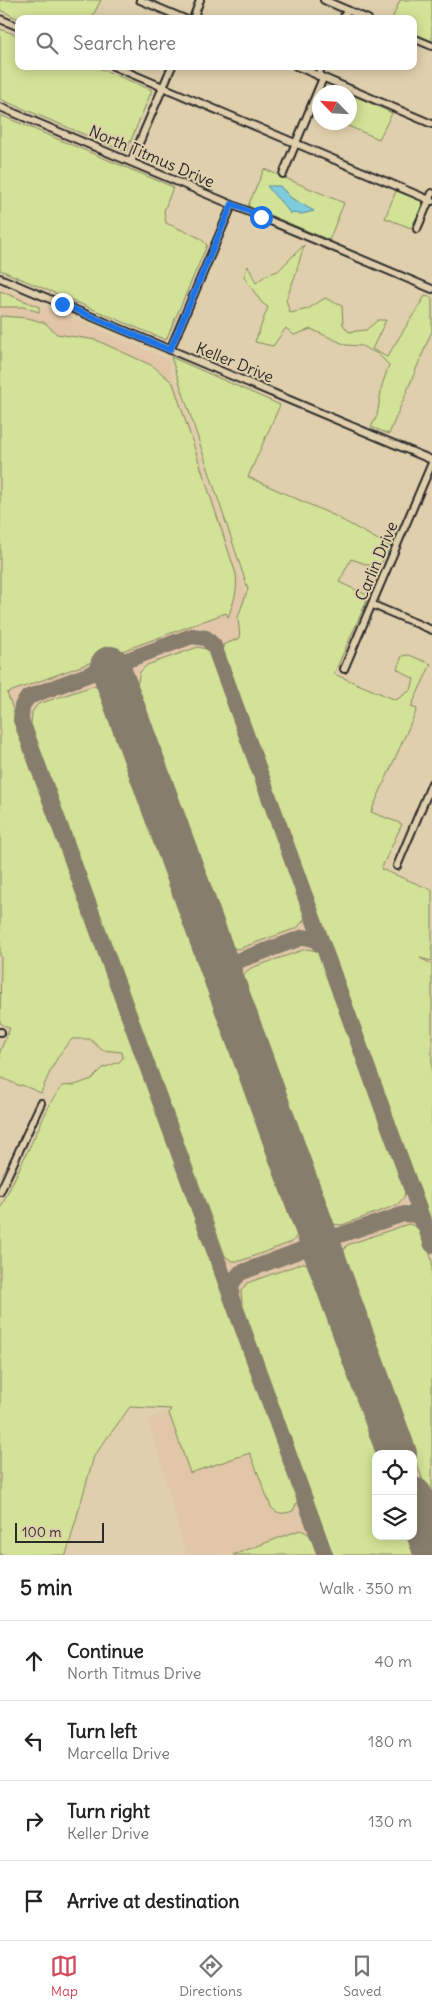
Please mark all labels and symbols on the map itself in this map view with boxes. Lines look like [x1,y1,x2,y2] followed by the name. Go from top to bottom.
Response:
[312,85,357,130] north arrow
[86,121,218,191] street label: North Titmus Drive
[250,206,273,229] route start
[51,293,74,316] route end
[193,337,277,387] street label: Keller Drive
[350,518,402,604] street label: Carlin Drive
[15,1520,104,1543] scale bar

